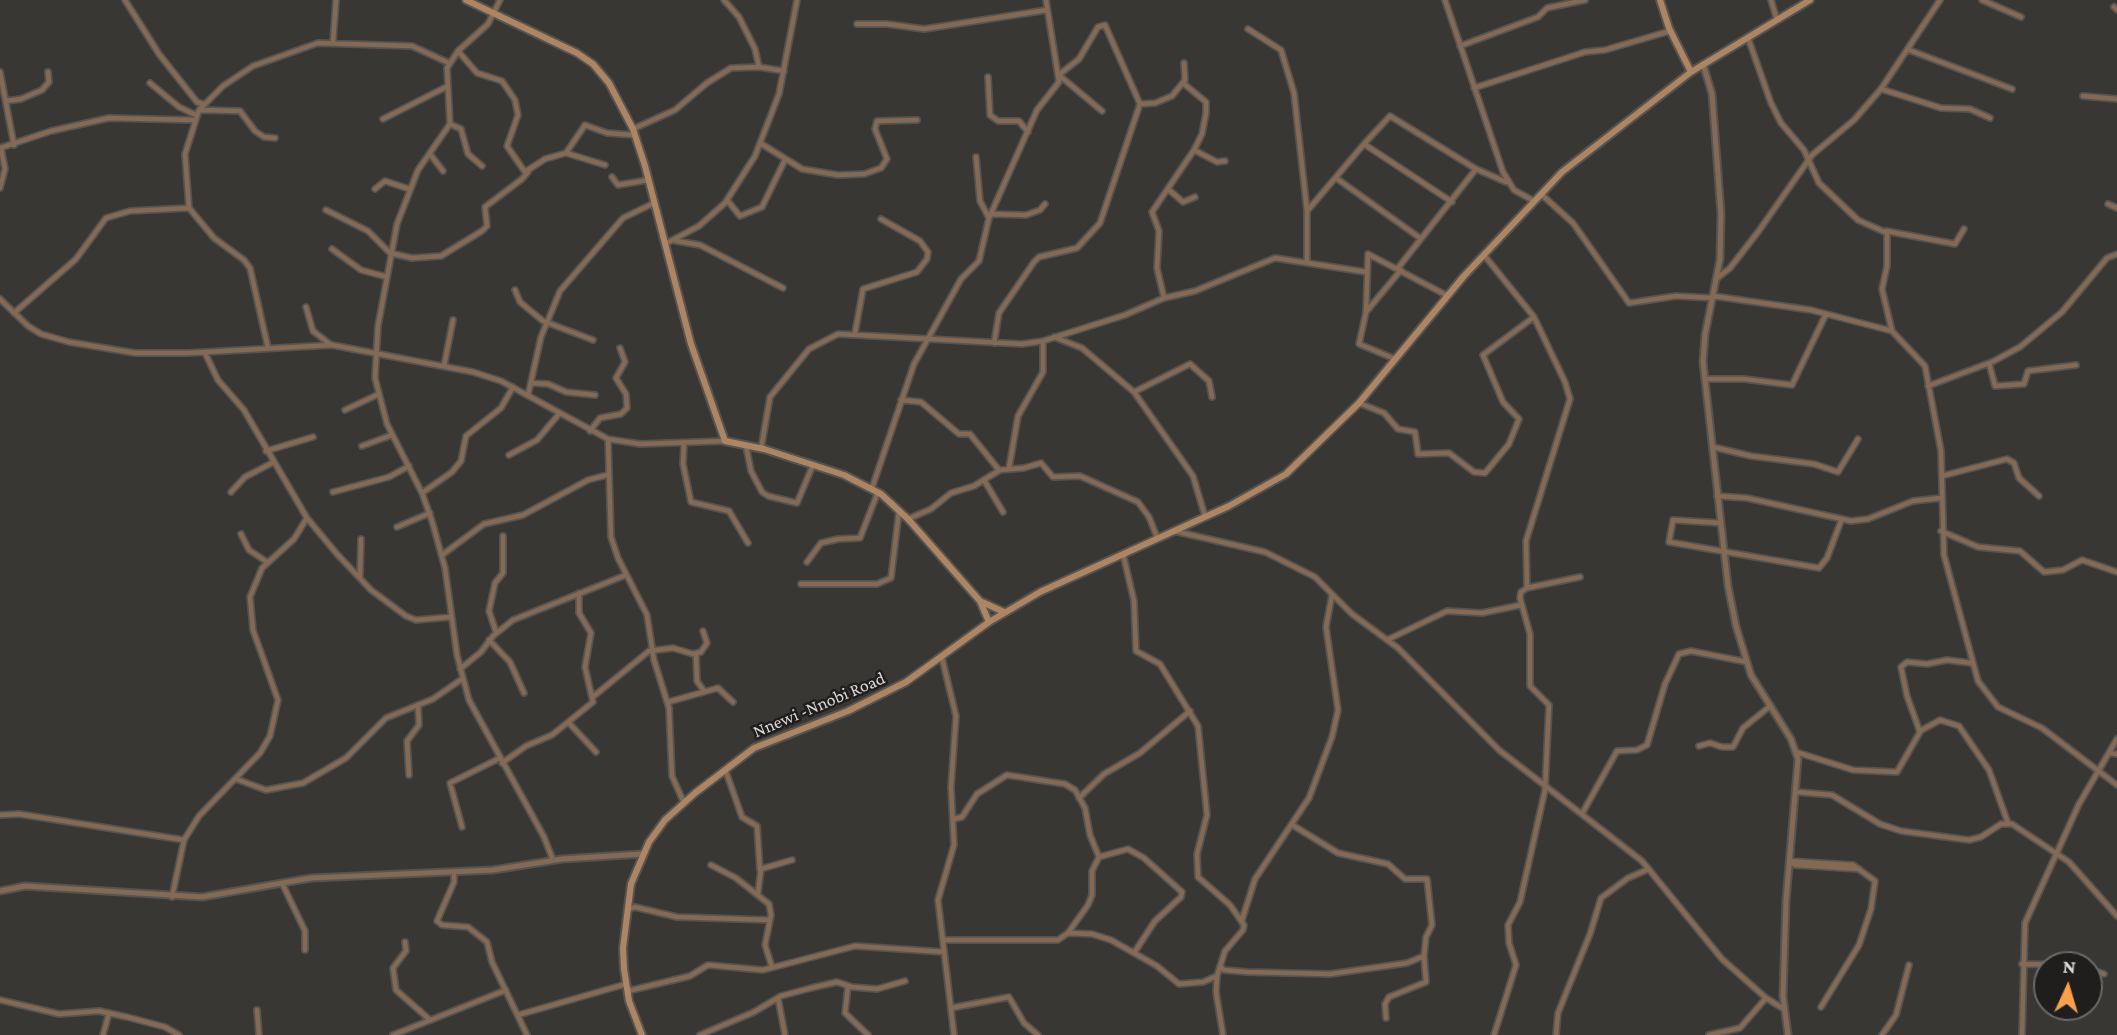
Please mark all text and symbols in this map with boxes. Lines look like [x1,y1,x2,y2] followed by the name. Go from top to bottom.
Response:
[750,667,888,743] street label: Nnewi -Nnobi Road
[2033,951,2103,1021] north arrow
[2062,956,2077,977] text: N

